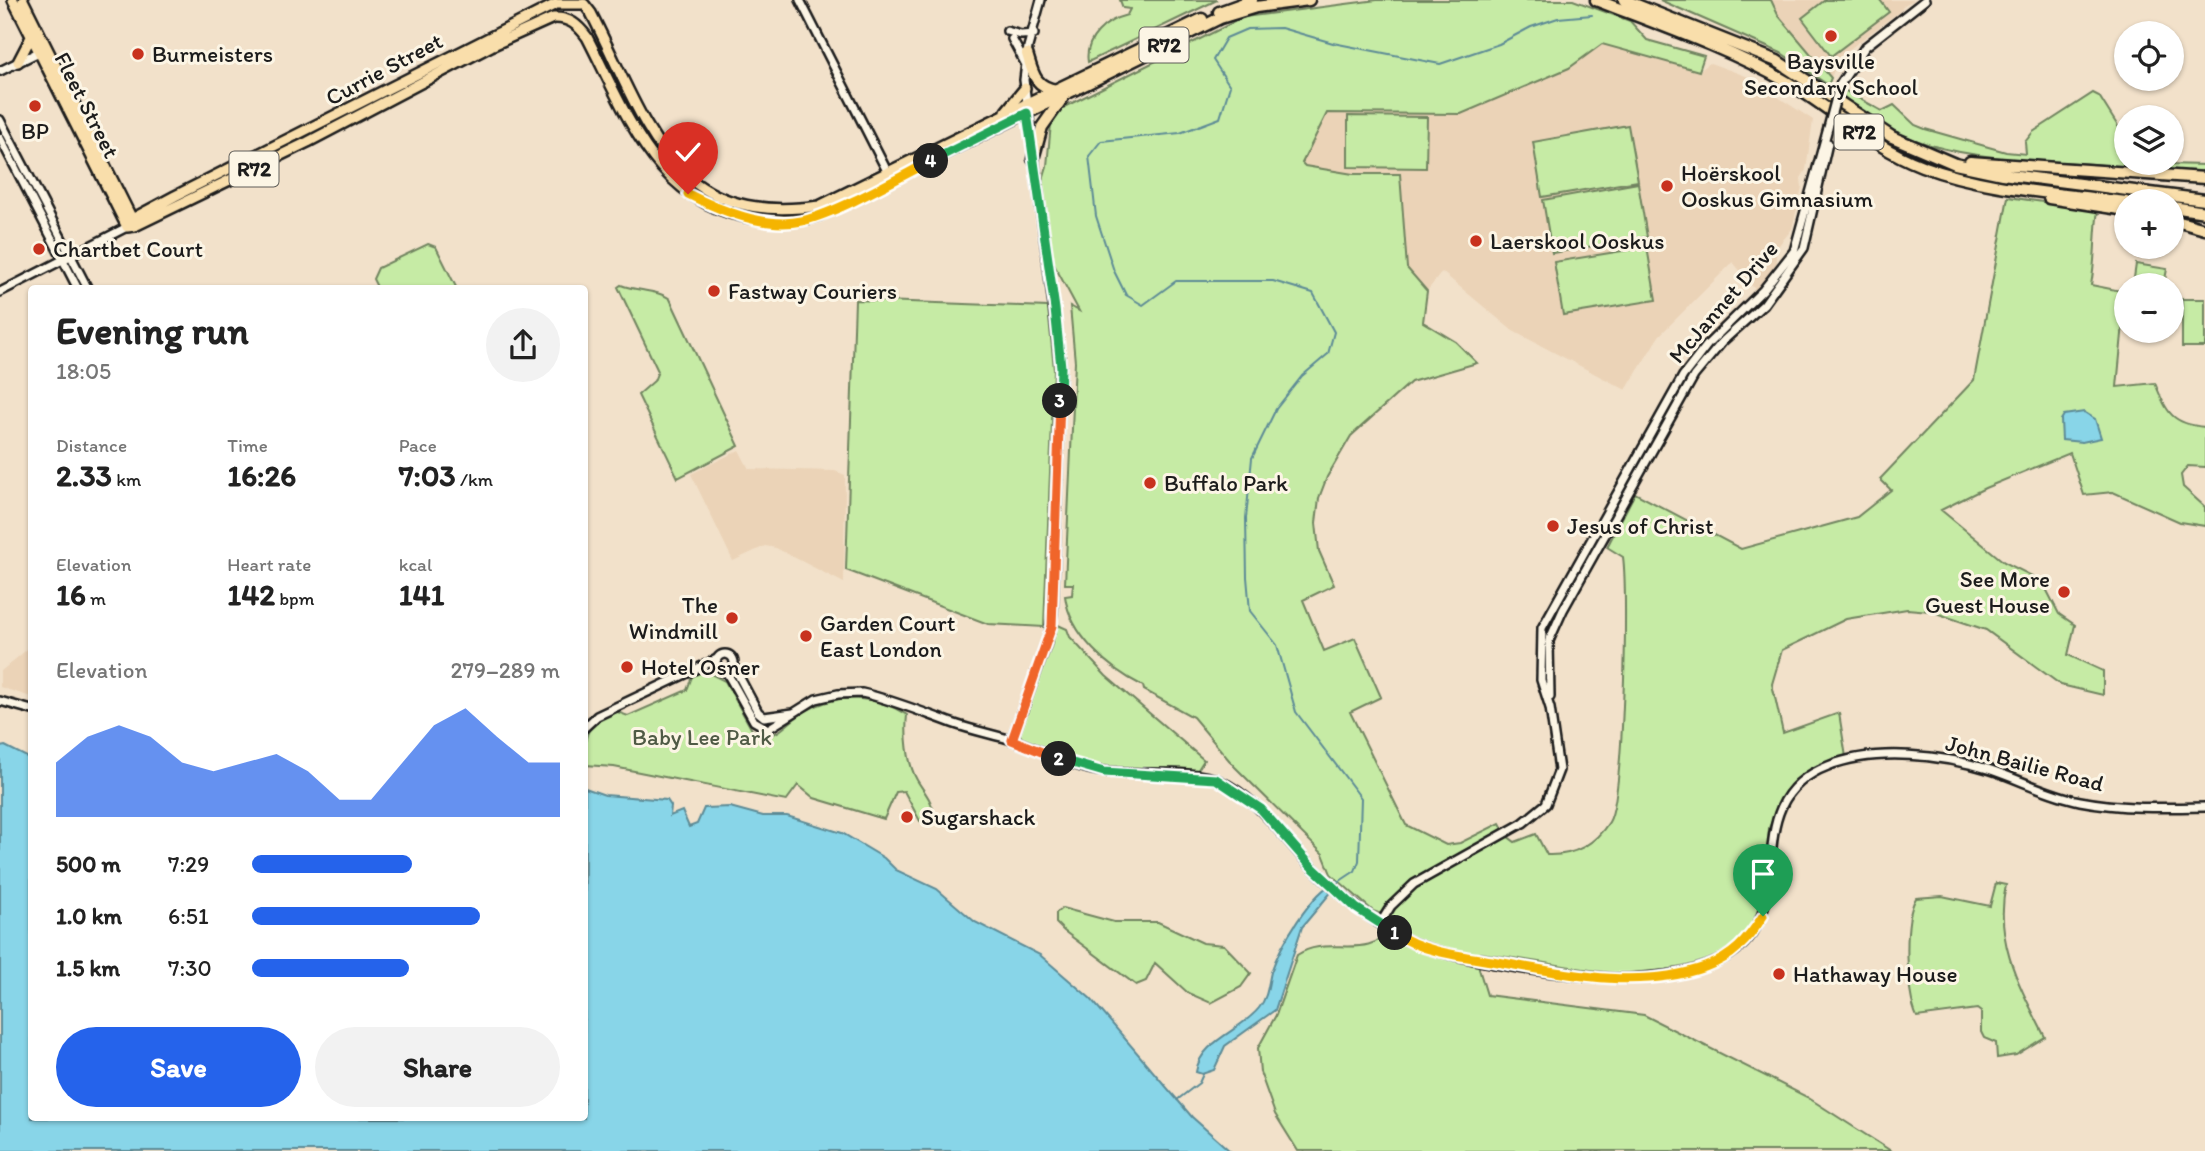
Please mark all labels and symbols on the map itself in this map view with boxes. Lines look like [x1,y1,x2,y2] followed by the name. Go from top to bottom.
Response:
[321,26,448,112] street label: Currie Street
[1140,28,1188,62] road number: R72
[1823,28,1839,44] marker: Baysville Secondary School
[152,40,273,68] place label: Burmeisters
[130,46,146,62] marker: Burmeisters
[48,47,126,163] street label: Fleet Street
[1744,47,1919,101] place label: Baysville Secondary School
[27,98,43,114] marker: BP
[1834,114,1884,150] road number: R72
[21,117,49,145] place label: BP
[658,122,718,194] pin
[914,144,948,178] pin: 4
[230,152,278,186] road number: R72
[1681,159,1873,213] place label: Hoërskool Ooskus Gimnasium
[1659,178,1675,194] marker: Hoërskool Ooskus Gimnasium
[1490,227,1664,255] place label: Laerskool Ooskus
[1468,233,1484,249] marker: Laerskool Ooskus
[53,235,203,263] place label: Chartbet Court
[1662,235,1784,369] street label: McJannet Drive
[31,241,47,257] marker: Chartbet Court
[728,277,897,305] place label: Fastway Couriers
[706,283,722,299] marker: Fastway Couriers
[1042,384,1078,418] pin: 3
[1164,469,1288,497] place label: Buffalo Park
[1142,475,1158,491] marker: Buffalo Park
[1567,512,1714,540] place label: Jesus of Christ
[1545,518,1561,534] marker: Jesus of Christ
[1925,565,2050,619] place label: See More Guest House
[2056,584,2072,600] marker: See More Guest House
[629,591,718,645] place label: The Windmill
[820,609,956,663] place label: Garden Court East London
[724,610,740,626] marker: The Windmill
[798,628,814,644] marker: Garden Court East London
[641,653,760,681] place label: Hotel Osner
[619,659,635,675] marker: Hotel Osner
[632,723,772,751] park label: Baby Lee Park
[1943,728,2108,798] street label: John Bailie Road
[1042,742,1076,776] pin: 2
[921,803,1036,831] place label: Sugarshack
[899,809,915,825] marker: Sugarshack
[1733,844,1793,916] pin
[1378,916,1412,950] pin: 1
[1793,960,1958,988] place label: Hathaway House
[1771,966,1787,982] marker: Hathaway House

